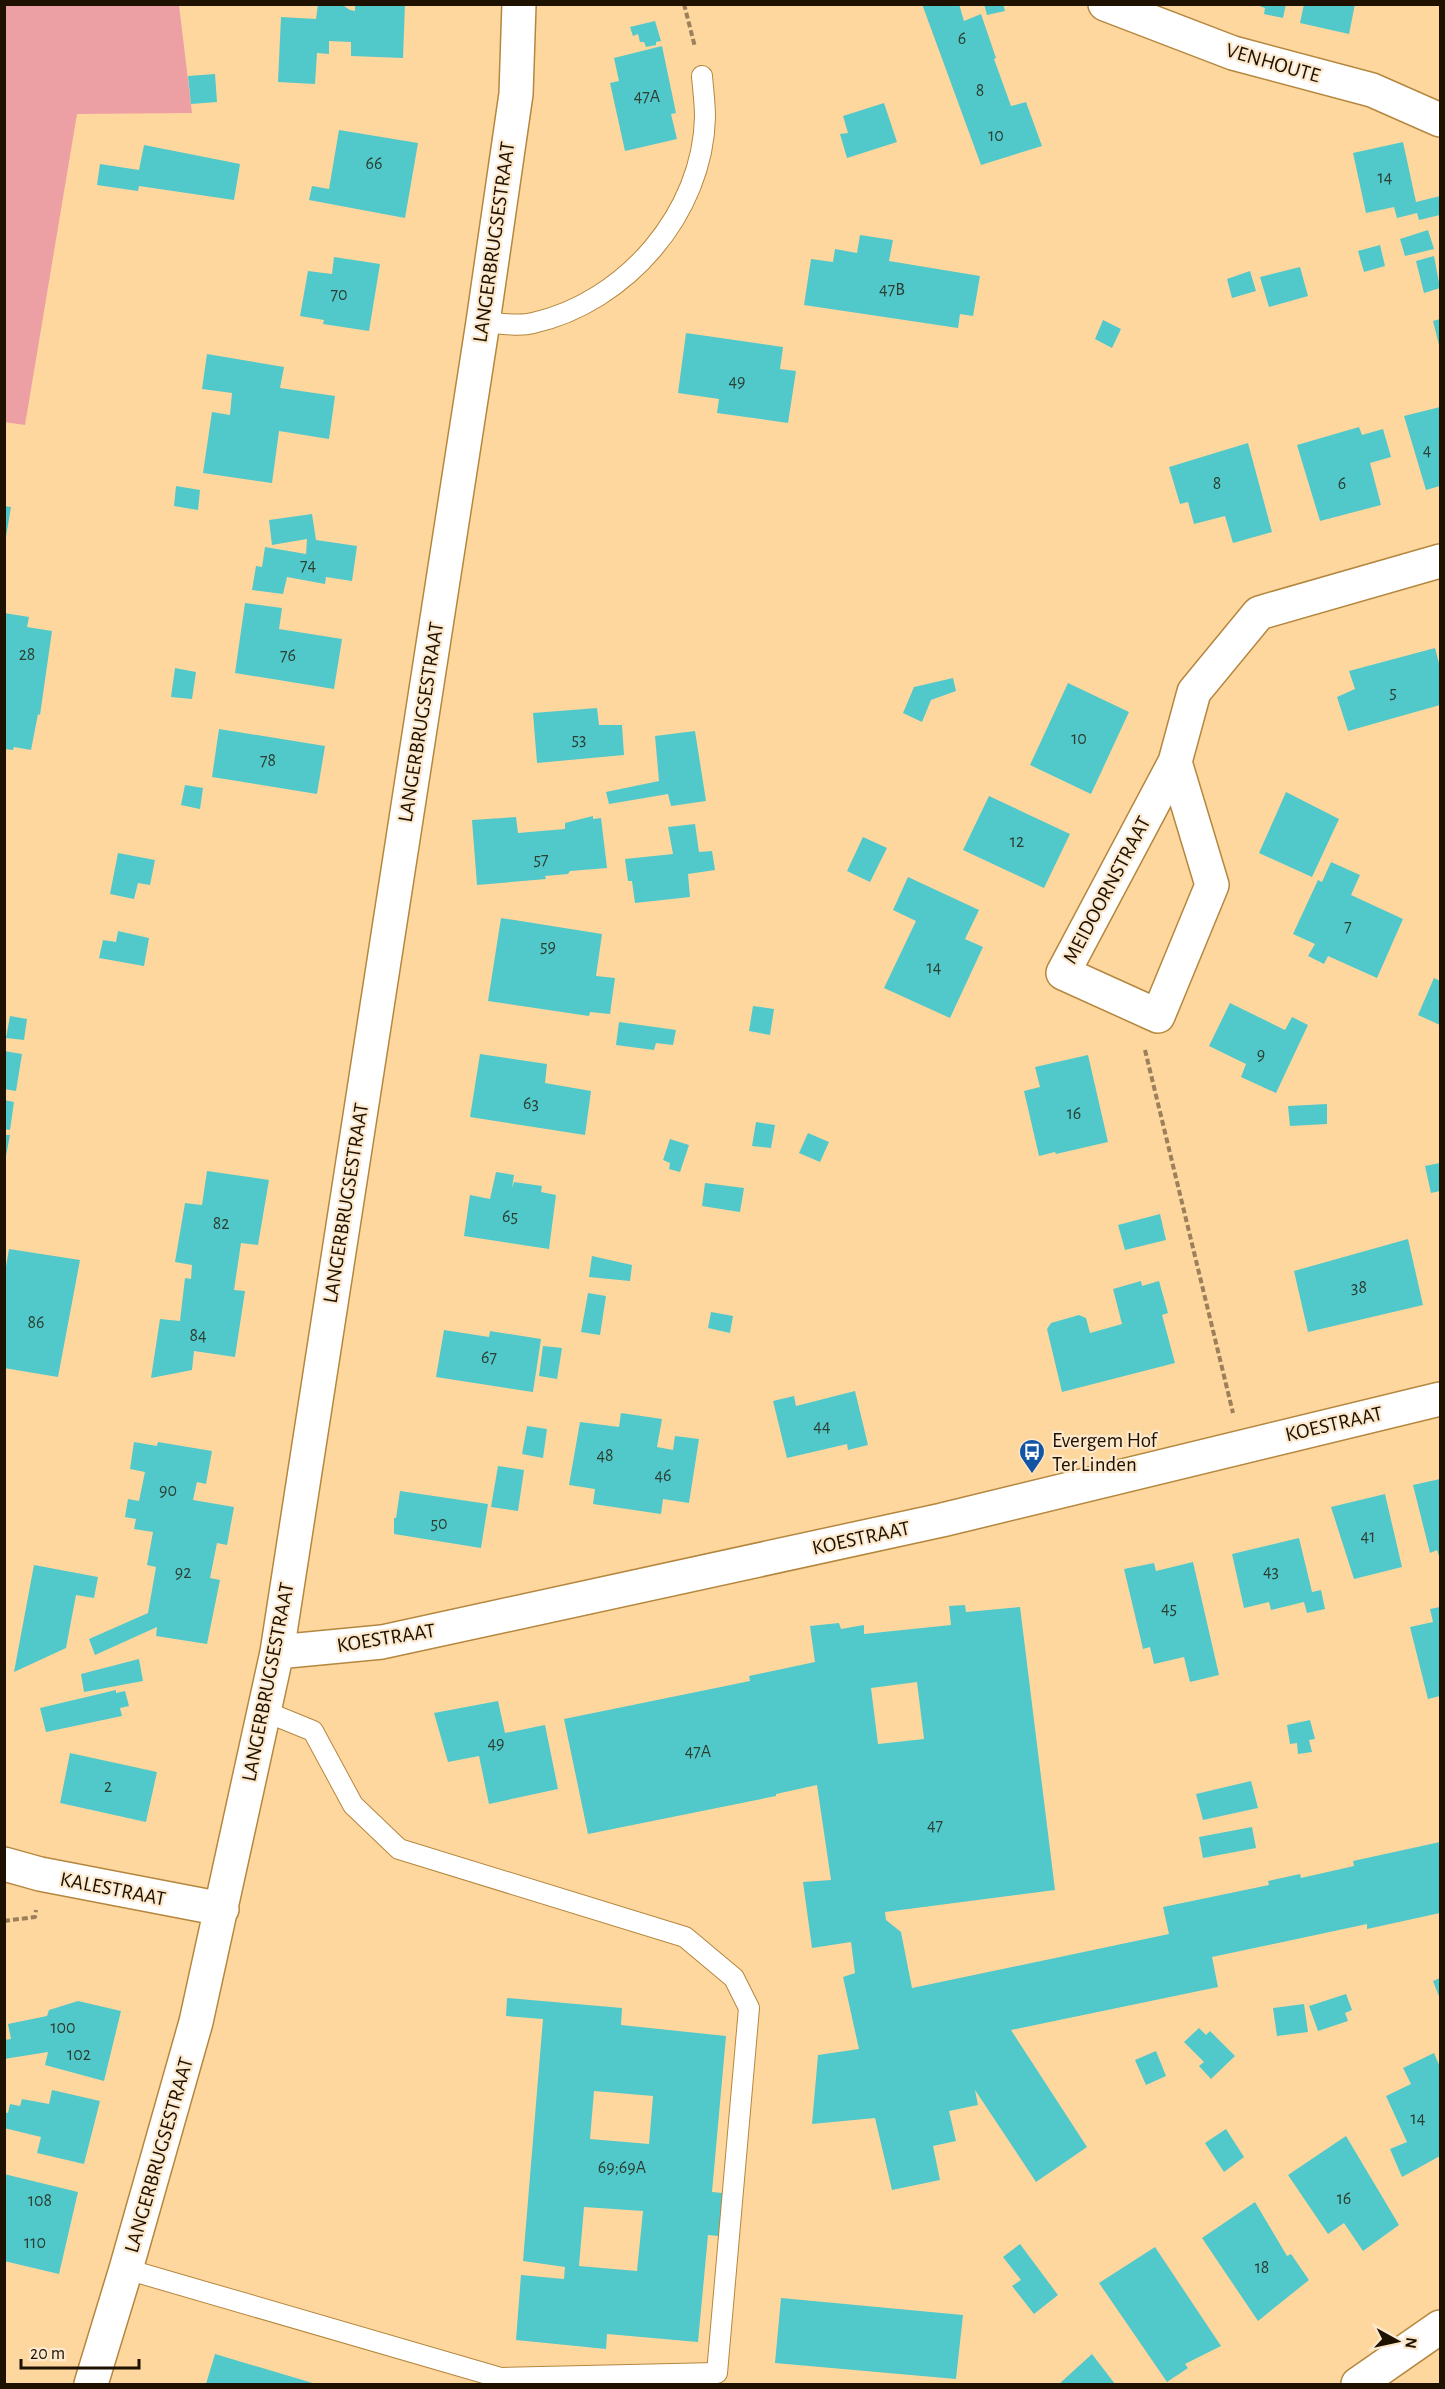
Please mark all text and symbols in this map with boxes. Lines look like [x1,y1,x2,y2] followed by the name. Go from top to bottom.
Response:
[958,30,966,48] house number: 6
[1223,40,1323,86] street label: VENHOUTE
[976,82,984,100] house number: 8
[634,88,661,106] house number: 47A
[988,127,1004,145] house number: 10
[470,140,518,344] street label: LANGERBRUGSESTRAAT
[366,155,382,173] house number: 66
[1378,169,1393,187] house number: 14
[879,281,905,299] house number: 47B
[330,286,348,304] house number: 70
[728,373,746,391] house number: 49
[1423,442,1432,460] house number: 4
[1213,475,1221,493] house number: 8
[1338,475,1346,493] house number: 6
[300,557,316,575] house number: 74
[395,620,447,824] street label: LANGERBRUGSESTRAAT
[19,646,35,664] house number: 28
[280,647,296,665] house number: 76
[1389,684,1397,702] house number: 5
[1071,730,1087,748] house number: 10
[572,731,586,749] house number: 53
[260,752,276,770] house number: 78
[1059,813,1155,967] street label: MEIDOORNSTRAAT
[1010,833,1024,851] house number: 12
[533,851,549,869] house number: 57
[1344,918,1352,936] house number: 7
[540,938,556,956] house number: 59
[927,959,942,977] house number: 14
[1257,1046,1265,1064] house number: 9
[523,1095,539,1113] house number: 63
[320,1101,372,1305] street label: LANGERBRUGSESTRAAT
[1067,1105,1081,1123] house number: 16
[502,1208,518,1226] house number: 65
[213,1215,229,1233] house number: 82
[1351,1279,1367,1297] house number: 38
[28,1314,45,1332] house number: 86
[189,1327,207,1345] house number: 84
[481,1349,497,1367] house number: 67
[1283,1403,1385,1445] street label: KOESTRAAT
[813,1418,831,1436] house number: 44
[1052,1430,1159,1475] place label: Evergem Hof Ter Linden
[1017,1437,1047,1475] bus stop icon: Evergem Hof Ter Linden
[596,1447,614,1465] house number: 48
[654,1467,672,1485] house number: 46
[159,1482,177,1500] house number: 90
[430,1515,448,1533] house number: 50
[810,1517,912,1559] street label: KOESTRAAT
[1361,1528,1375,1546] house number: 41
[1263,1563,1279,1581] house number: 43
[175,1564,191,1582] house number: 92
[238,1581,298,1783] street label: LANGERBRUGSESTRAAT
[1161,1600,1177,1618] house number: 45
[335,1620,437,1656] street label: KOESTRAAT
[487,1735,505,1753] house number: 49
[685,1743,712,1761] house number: 47A
[104,1778,112,1796] house number: 2
[927,1817,943,1835] house number: 47
[58,1868,168,1910] street label: KALESTRAAT
[50,2019,76,2037] house number: 100
[67,2046,91,2064] house number: 102
[121,2055,197,2255] street label: LANGERBRUGSESTRAAT
[1411,2110,1426,2128] house number: 14
[598,2159,647,2177] house number: 69;69A
[1337,2190,1351,2208] house number: 16
[28,2192,52,2210] house number: 108
[24,2234,46,2252] house number: 110
[1255,2259,1269,2277] house number: 18
[1367,2311,1427,2371] north arrow
[21,2332,140,2370] scale bar
[1402,2336,1420,2350] text: N
[30,2345,65,2363] text: 20 m

